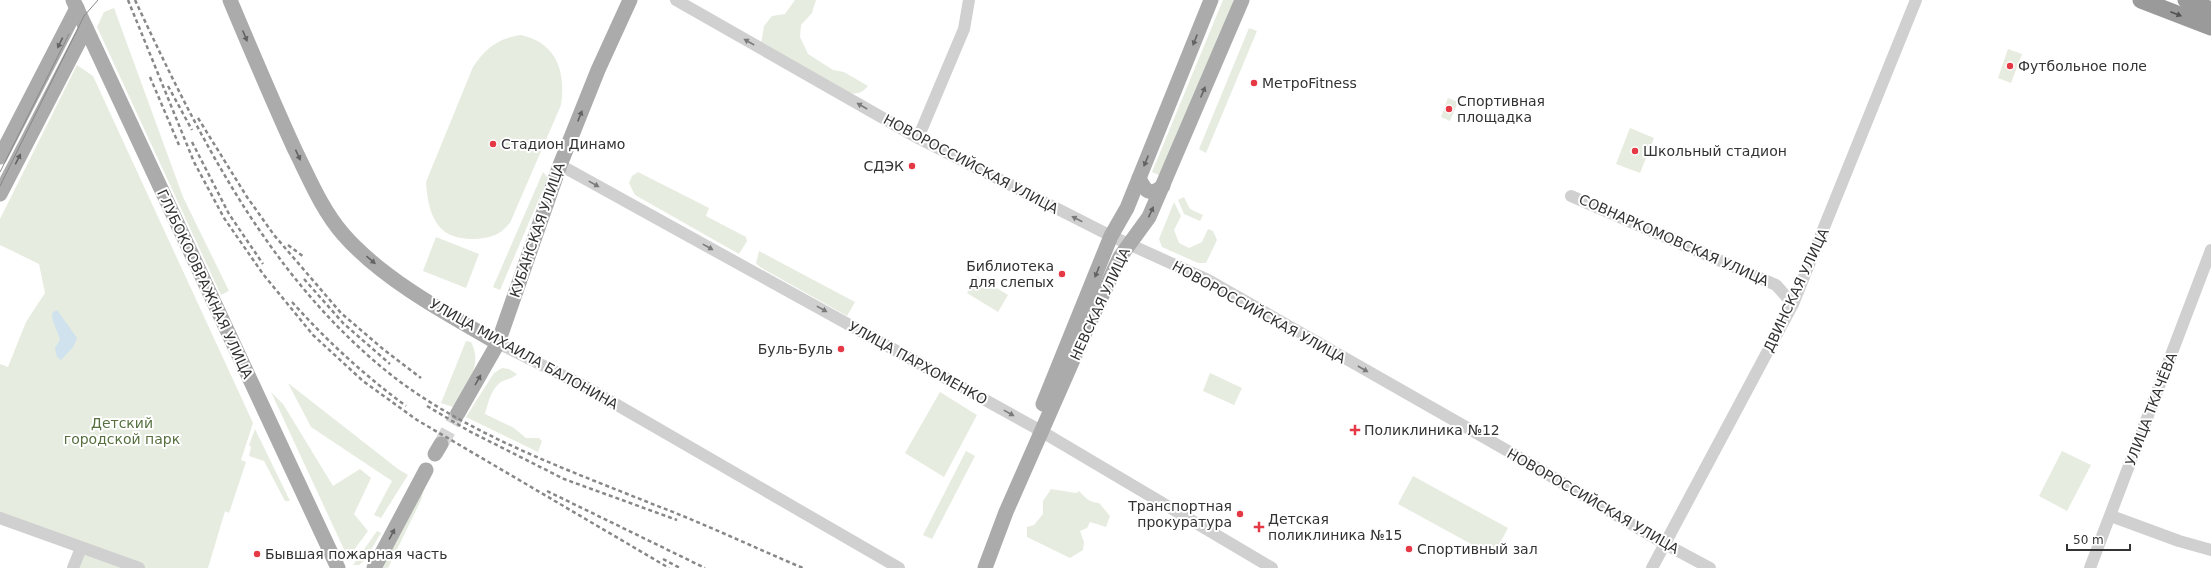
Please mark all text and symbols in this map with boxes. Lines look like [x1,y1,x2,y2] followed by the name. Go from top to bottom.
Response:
[2170,11,2182,17] one-way arrow
[242,30,248,41] one-way arrow
[1192,35,1198,46] one-way arrow
[56,37,63,49] one-way arrow
[744,39,755,46] one-way arrow
[2018,58,2147,74] place label: Футбольное поле
[2005,61,2015,71] marker: Футбольное поле
[1262,75,1357,91] place label: МетроFitness
[1249,78,1259,88] marker: МетроFitness
[1200,87,1206,98] one-way arrow
[1457,93,1545,125] place label: Спортивная площадка
[856,103,868,110] one-way arrow
[1444,104,1454,114] marker: Спортивная площадка
[577,109,583,121] one-way arrow
[881,110,1062,217] street label: НОВОРОССИЙСКАЯ УЛИЦА
[501,136,625,152] place label: Стадион Динамо
[488,139,498,149] marker: Стадион Динамо
[1643,143,1787,159] place label: Школьный стадион
[1630,146,1640,156] marker: Школьный стадион
[295,149,301,160] one-way arrow
[14,153,21,165] one-way arrow
[1143,155,1149,166] one-way arrow
[864,158,904,174] place label: СДЭК
[506,160,568,300] street label: КУБАНСКАЯ УЛИЦА
[907,161,917,171] marker: СДЭК
[588,180,600,187] one-way arrow
[154,187,256,382] street label: ГЛУБОКООВРАЖНАЯ УЛИЦА
[1577,191,1772,289] street label: СОВНАРКОМОВСКАЯ УЛИЦА
[1148,206,1154,217] one-way arrow
[1071,216,1082,222] one-way arrow
[1760,225,1832,355] street label: ДВИНСКАЯ УЛИЦА
[702,243,714,250] one-way arrow
[1067,245,1133,363] street label: НЕВСКАЯ УЛИЦА
[366,255,377,264] one-way arrow
[1170,257,1349,367] street label: НОВОРОССИЙСКАЯ УЛИЦА
[966,258,1054,290] place label: Библиотека для слепых
[1093,267,1099,279] one-way arrow
[1057,269,1067,279] marker: Библиотека для слепых
[427,295,621,413] street label: УЛИЦА МИХАИЛА БАЛОНИНА
[816,306,828,313] one-way arrow
[846,318,990,408] street label: УЛИЦА ПАРХОМЕНКО
[758,341,833,357] place label: Буль-Буль
[836,344,846,354] marker: Буль-Буль
[2121,349,2180,468] street label: УЛИЦА ТКАЧЁВА
[1357,366,1369,372] one-way arrow
[474,374,481,386] one-way arrow
[1003,410,1015,416] one-way arrow
[64,415,180,447] park label: Детский городской парк
[1364,422,1500,438] place label: Поликлиника №12
[1349,424,1361,436] marker: Поликлиника №12
[1504,444,1683,557] street label: НОВОРОССИЙСКАЯ УЛИЦА
[1127,498,1232,530] place label: Транспортная прокуратура
[1235,509,1245,519] marker: Транспортная прокуратура
[1268,511,1402,543] place label: Детская поликлиника №15
[1253,521,1265,533] marker: Детская поликлиника №15
[2067,526,2130,552] scale bar
[389,528,395,539] one-way arrow
[2073,533,2104,547] text: 50 m
[1417,541,1538,557] place label: Спортивный зал
[1404,544,1414,554] marker: Спортивный зал
[265,546,448,562] place label: Бывшая пожарная часть
[252,549,262,559] marker: Бывшая пожарная часть

